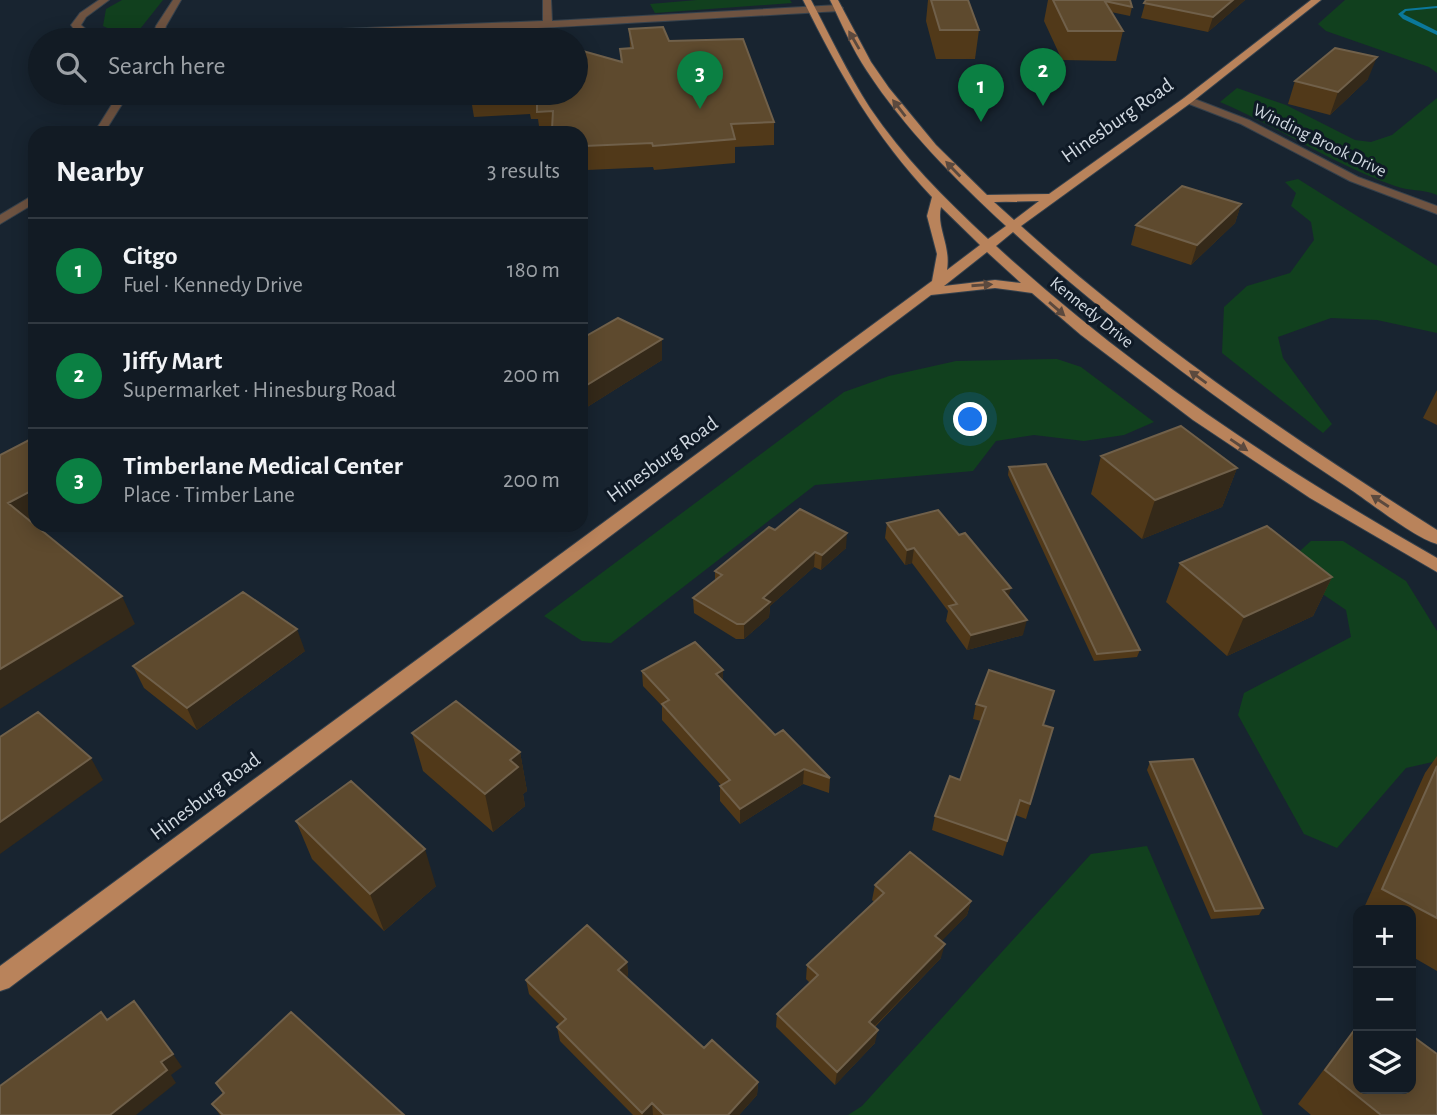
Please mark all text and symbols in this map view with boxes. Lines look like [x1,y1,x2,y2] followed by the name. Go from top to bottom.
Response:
[28,28,588,105] search box
[848,30,860,49] one-way arrow
[52,48,90,86] icon: search
[1020,48,1066,106] pin: 2
[677,51,723,109] pin: 3
[108,53,226,79] text: Search here
[958,64,1004,122] pin: 1
[1057,74,1177,167] street label: Hinesburg Road
[893,99,907,117] one-way arrow
[1250,101,1389,181] street label: Winding Brook Drive
[56,157,144,187] text: Nearby
[487,160,560,183] text: 3 results
[945,161,961,178] one-way arrow
[123,243,177,269] text: Citgo
[75,259,83,282] text: 1
[507,259,560,282] text: 180 m
[123,274,303,297] text: Fuel · Kennedy Drive
[1046,274,1137,352] street label: Kennedy Drive
[971,279,993,290] one-way arrow
[1048,301,1065,316] one-way arrow
[123,348,222,374] text: Jiffy Mart
[74,364,84,387] text: 2
[503,364,560,387] text: 200 m
[1189,370,1208,384] one-way arrow
[123,379,396,402] text: Supermarket · Hinesburg Road
[953,402,987,436] your location
[603,412,722,506] street label: Hinesburg Road
[1230,438,1248,452] one-way arrow
[123,453,403,479] text: Timberlane Medical Center
[74,469,84,492] text: 3
[503,469,560,492] text: 200 m
[123,484,295,507] text: Place · Timber Lane
[1370,495,1389,508] one-way arrow
[147,748,264,844] street label: Hinesburg Road
[1353,905,1416,1094] map controls
[1353,905,1416,968] button: +
[1353,968,1416,1031] button: −
[1353,1031,1416,1094] button: layers

